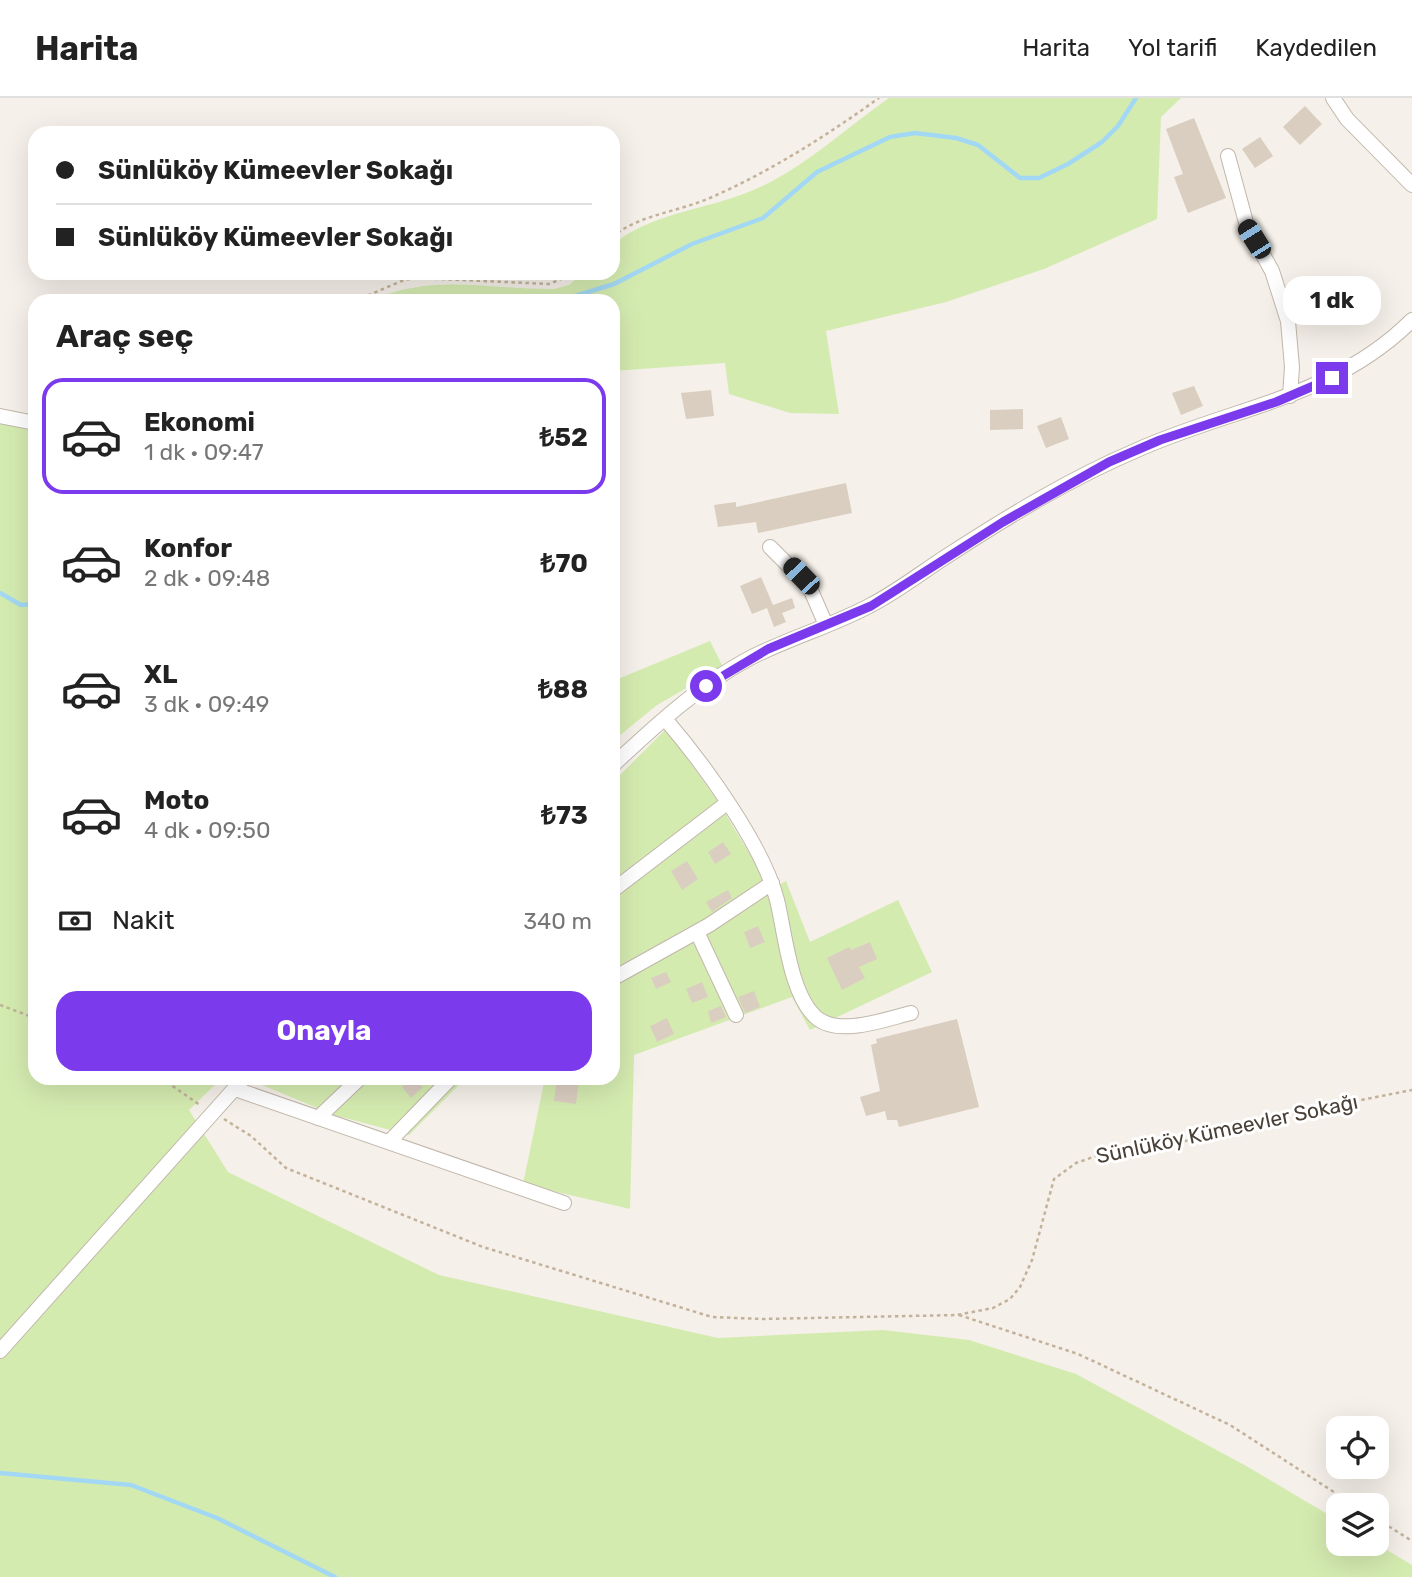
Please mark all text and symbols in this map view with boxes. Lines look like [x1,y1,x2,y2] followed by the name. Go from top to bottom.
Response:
[35,29,138,68] text: Harita
[1022,34,1090,62] text: Harita
[1128,34,1217,62] text: Yol tarifi
[1255,34,1377,62] text: Kaydedilen
[98,155,453,186] text: Sünlüköy Kümeevler Sokağı
[1234,216,1275,262] car
[98,222,453,253] text: Sünlüköy Kümeevler Sokağı
[1283,276,1381,326] callout: 1 dk
[1310,286,1354,314] text: 1 dk
[56,317,193,355] text: Araç seç
[1316,362,1348,394] route end
[60,405,123,468] icon: car
[144,407,255,438] text: Ekonomi
[539,422,588,453] text: ₺52
[144,438,263,466] text: 1 dk · 09:47
[60,531,123,594] icon: car
[144,533,232,564] text: Konfor
[541,548,588,579] text: ₺70
[779,554,824,598] car
[144,564,270,592] text: 2 dk · 09:48
[60,657,123,720] icon: car
[144,659,177,690] text: XL
[690,670,722,702] route start
[538,674,588,705] text: ₺88
[144,690,270,718] text: 3 dk · 09:49
[60,783,123,846] icon: car
[144,785,209,816] text: Moto
[541,800,588,831] text: ₺73
[144,816,271,844] text: 4 dk · 09:50
[56,902,94,940] icon: cash
[112,905,174,936] text: Nakit
[523,907,592,935] text: 340 m
[56,991,592,1071] button: Onayla
[1094,1089,1360,1168] street label: Sünlüköy Kümeevler Sokağı
[1326,1416,1389,1556] map controls
[1326,1416,1389,1479] button: locate
[1326,1493,1389,1556] button: layers

